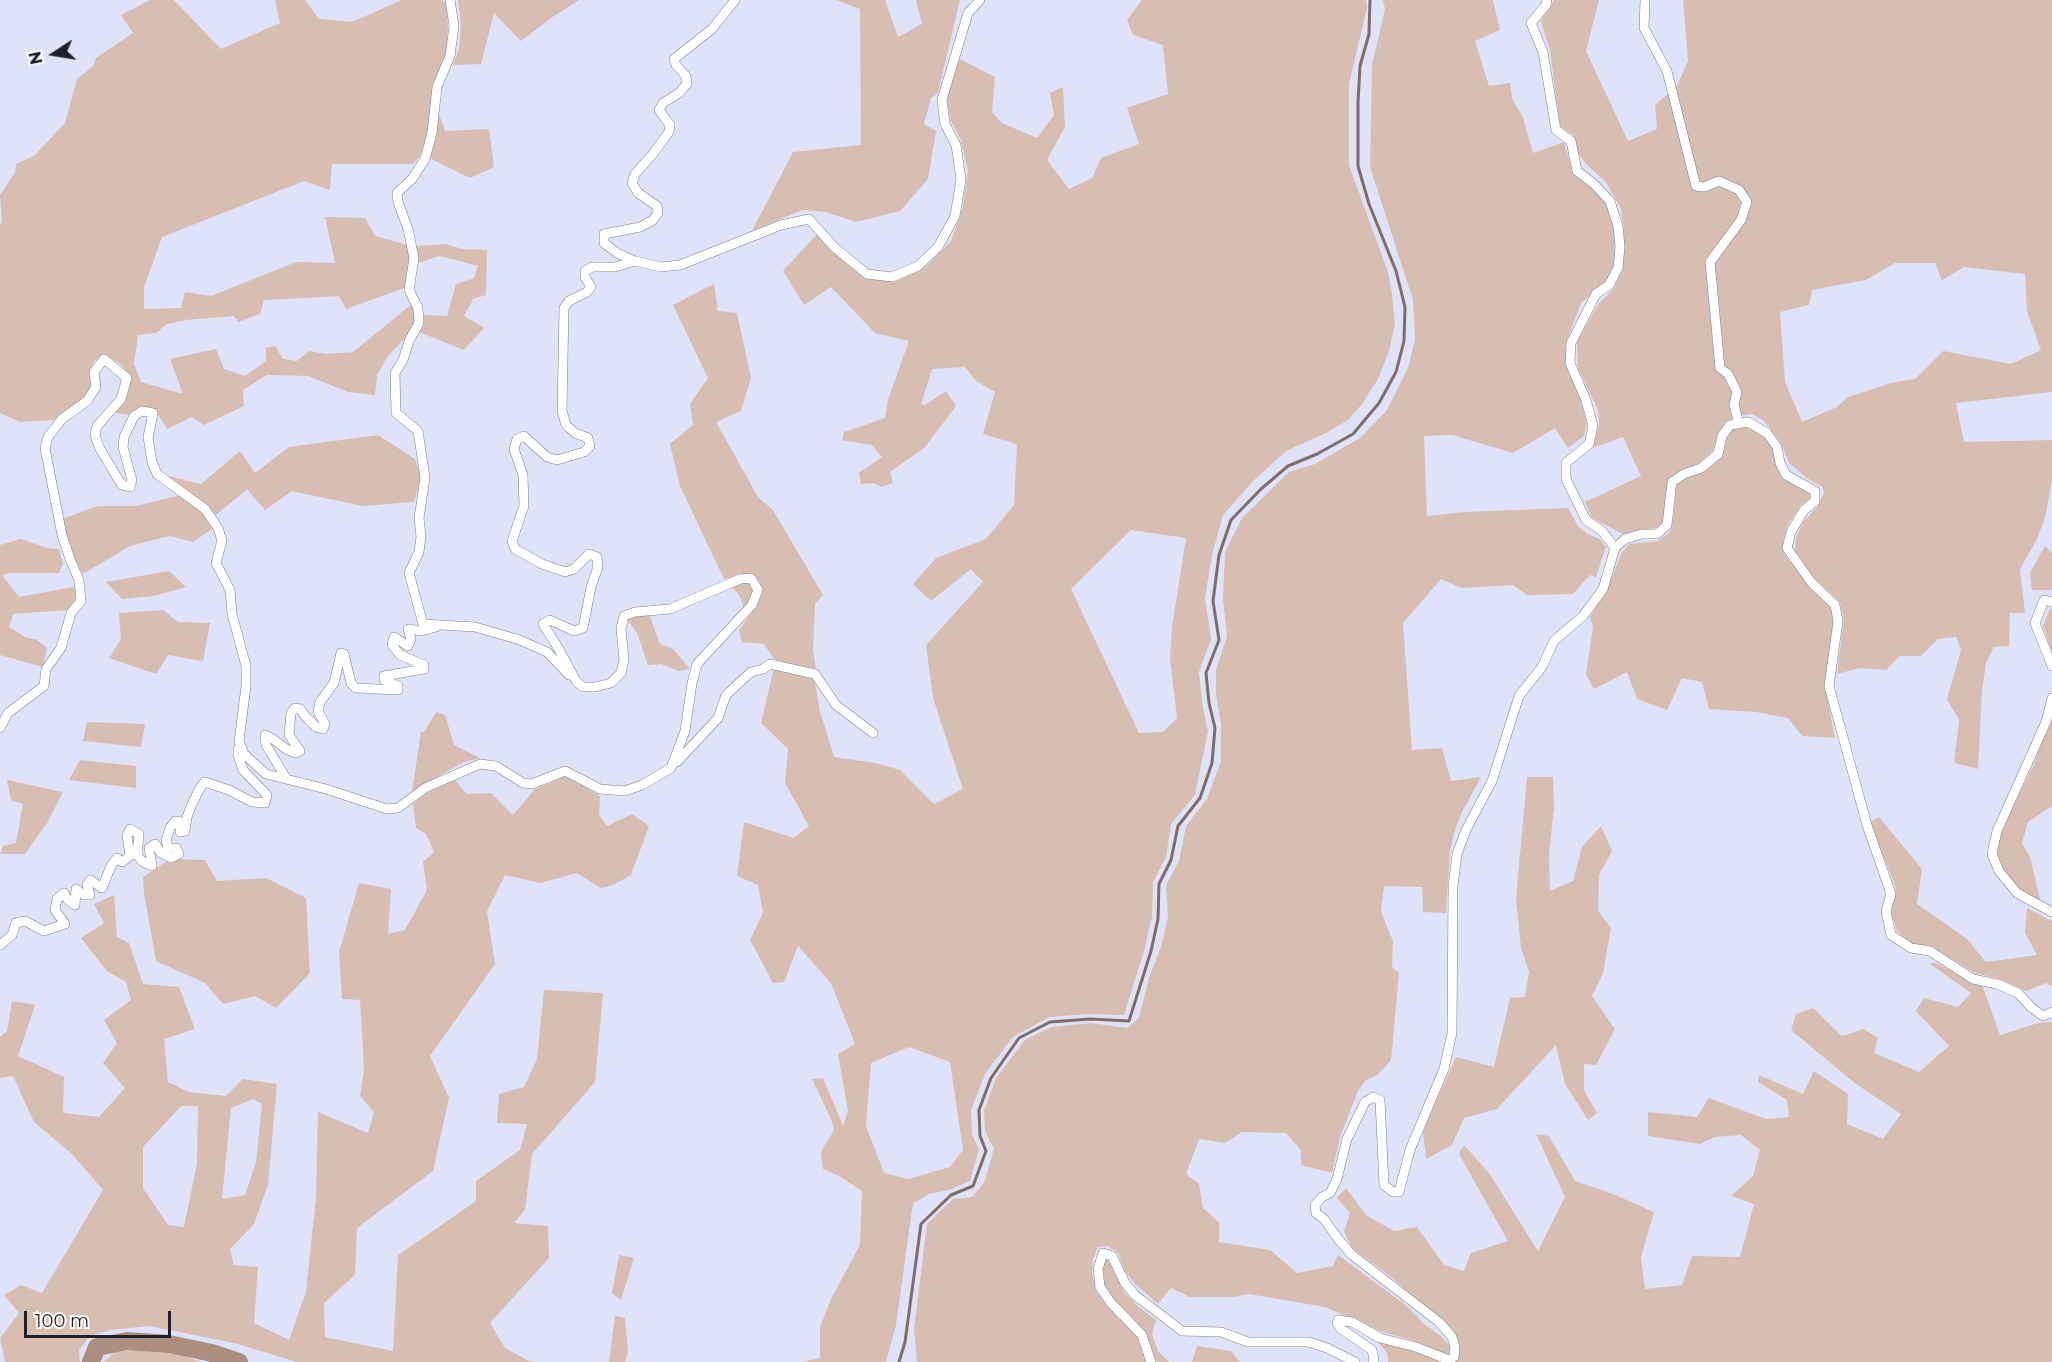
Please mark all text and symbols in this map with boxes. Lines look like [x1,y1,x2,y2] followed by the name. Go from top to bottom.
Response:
[24,24,84,84] north arrow
[25,50,47,66] text: N
[27,1299,174,1337] scale bar
[35,1310,89,1332] text: 100 m

